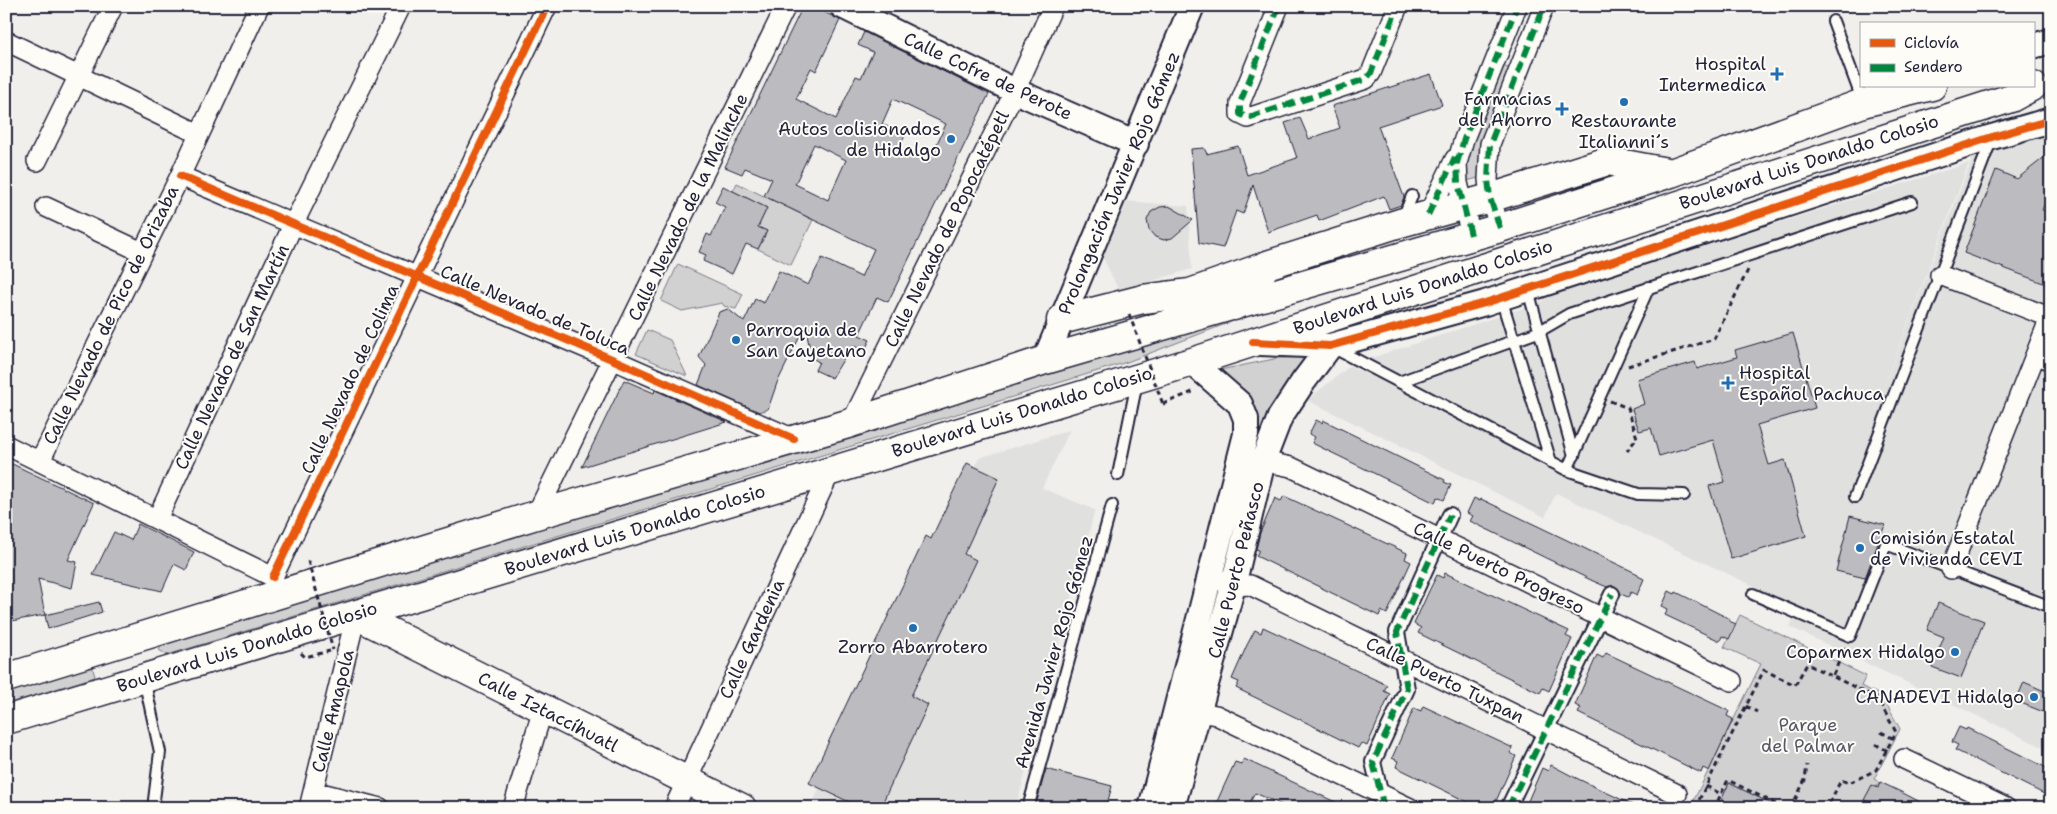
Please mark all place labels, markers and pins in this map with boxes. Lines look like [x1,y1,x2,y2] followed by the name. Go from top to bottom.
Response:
[1659,52,1767,97] place label: Hospital Intermedica
[1770,67,1784,81] marker: Hospital Intermedica
[1458,87,1552,132] place label: Farmacias del Ahorro
[1618,96,1630,108] marker: Restaurante Italianni´s
[1556,103,1568,115] marker: Farmacias del Ahorro
[1571,109,1677,154] place label: Restaurante Italianni´s
[778,117,941,162] place label: Autos colisionados de Hidalgo
[945,133,957,145] marker: Autos colisionados de Hidalgo
[746,318,866,363] place label: Parroquia de San Cayetano
[730,334,742,346] marker: Parroquia de San Cayetano
[1739,361,1884,406] place label: Hospital Español Pachuca
[1721,376,1735,390] marker: Hospital Español Pachuca
[1870,526,2023,571] place label: Comisión Estatal de Vivienda CEVI
[1854,542,1866,554] marker: Comisión Estatal de Vivienda CEVI
[907,622,919,634] marker: Zorro Abarrotero
[838,635,988,659] place label: Zorro Abarrotero
[1786,640,1945,664] place label: Coparmex Hidalgo
[1949,646,1961,658] marker: Coparmex Hidalgo
[1855,685,2024,709] place label: CANADEVI Hidalgo
[2028,691,2040,703] marker: CANADEVI Hidalgo

